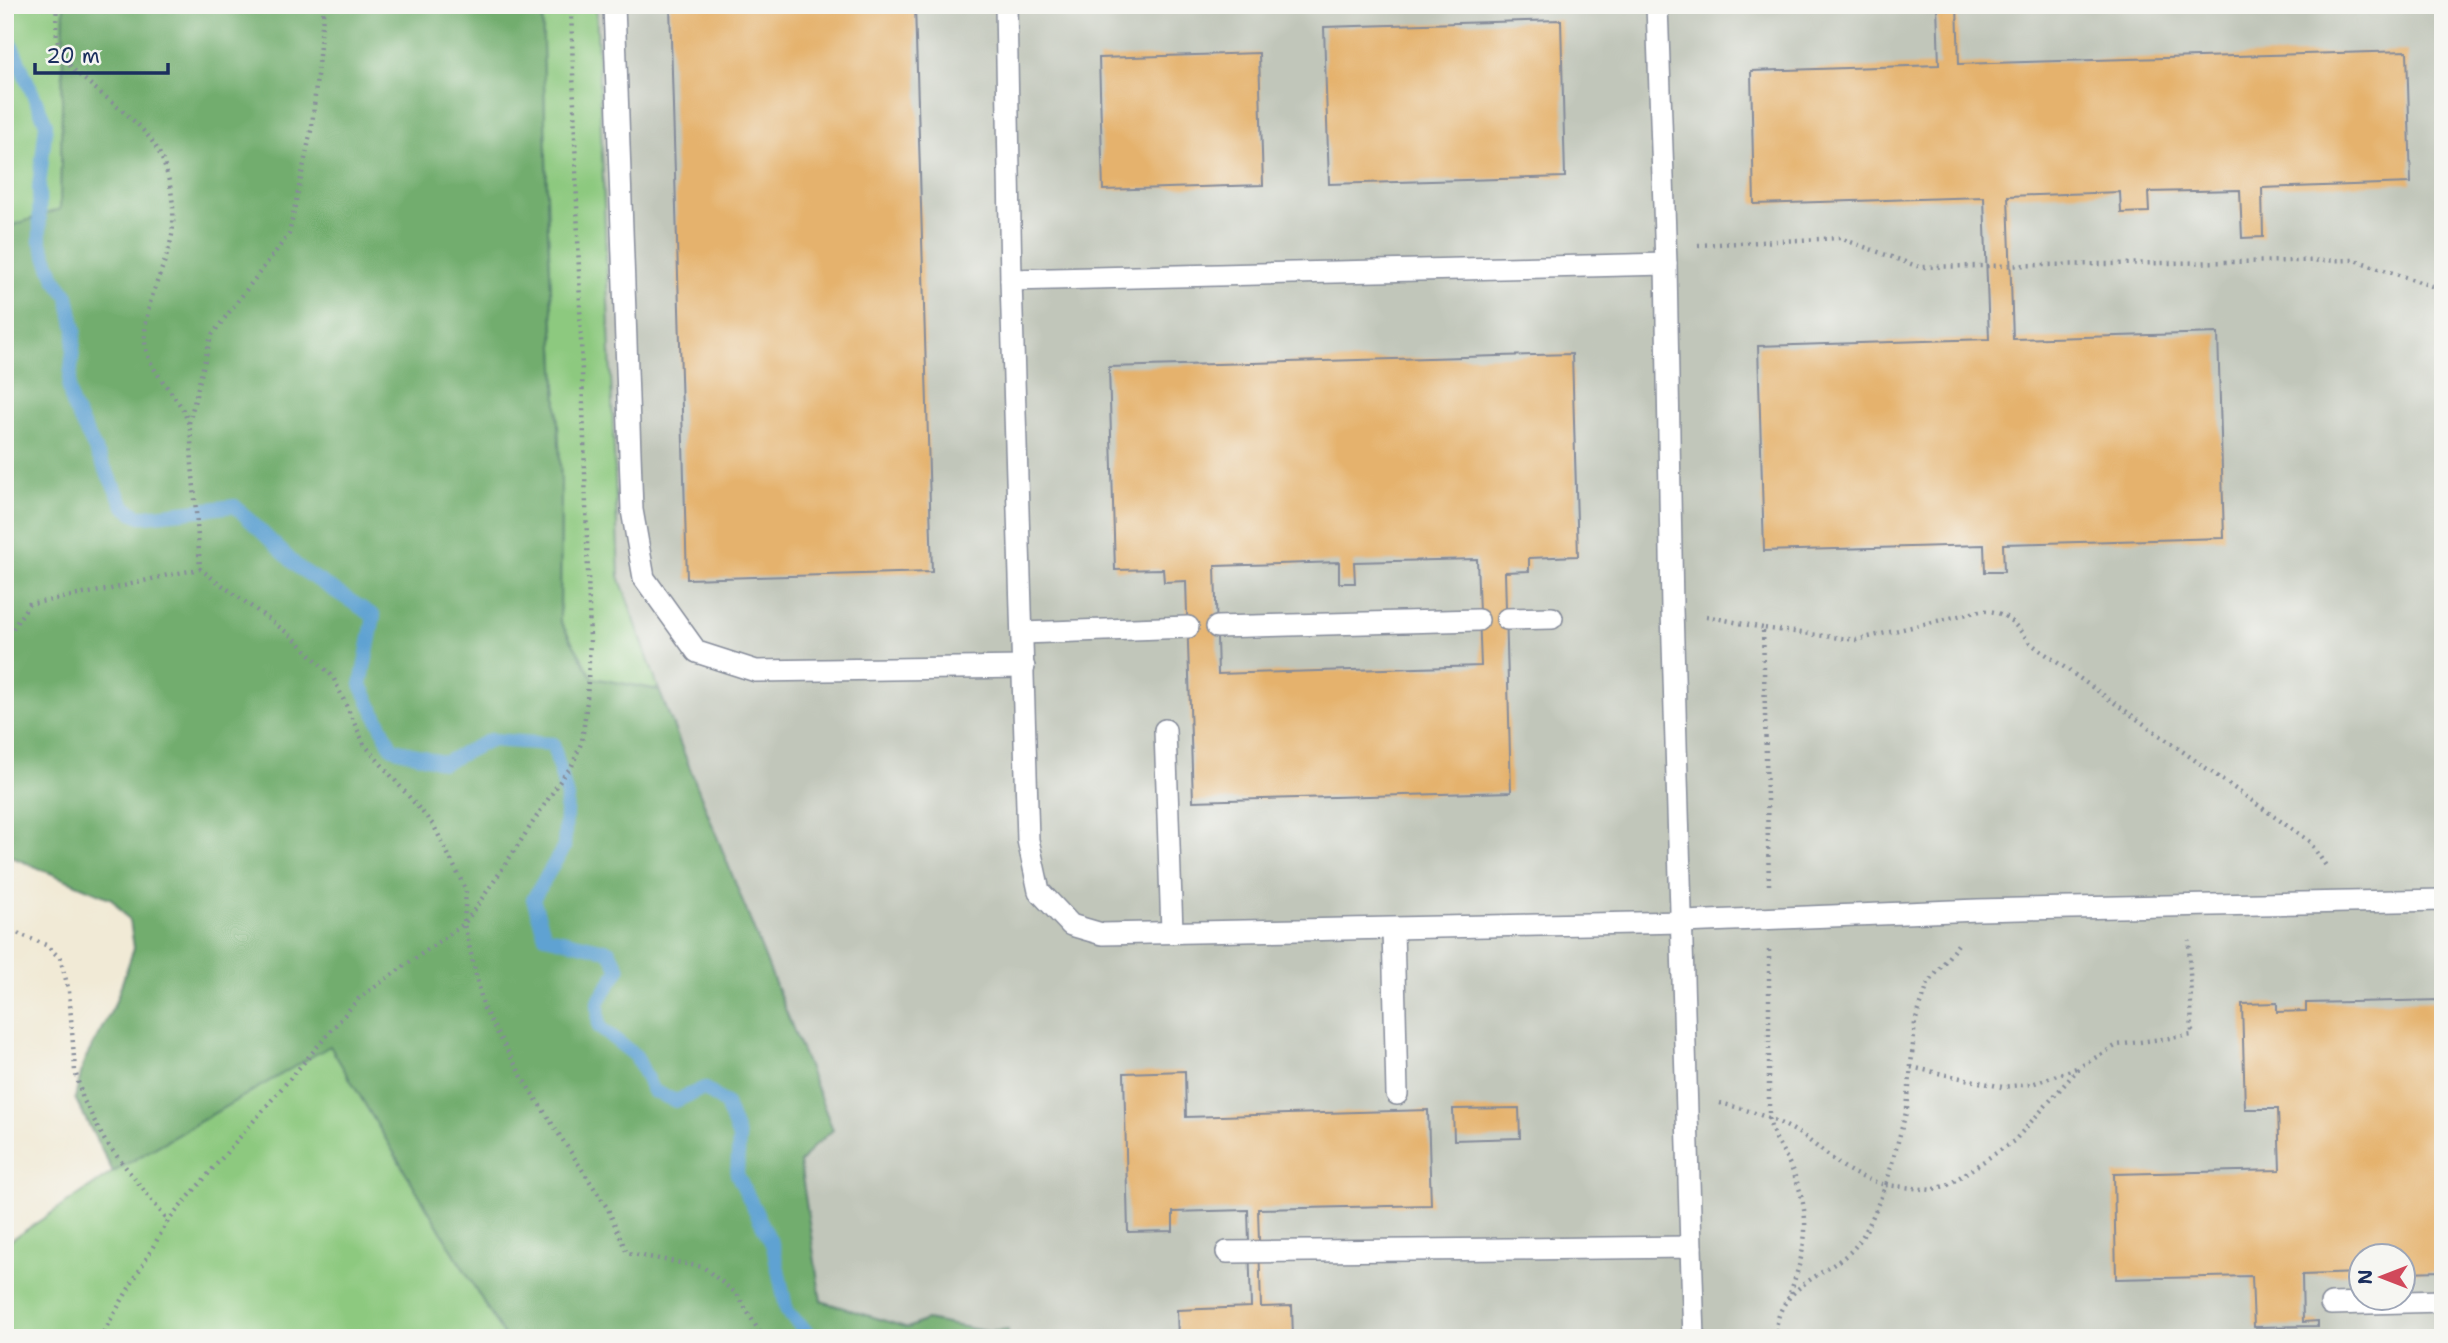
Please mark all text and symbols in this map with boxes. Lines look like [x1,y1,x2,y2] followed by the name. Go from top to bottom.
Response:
[35,32,168,76] scale bar
[46,42,100,70] text: 20 m
[2346,1242,2416,1312] north arrow
[2353,1269,2378,1285] text: N

